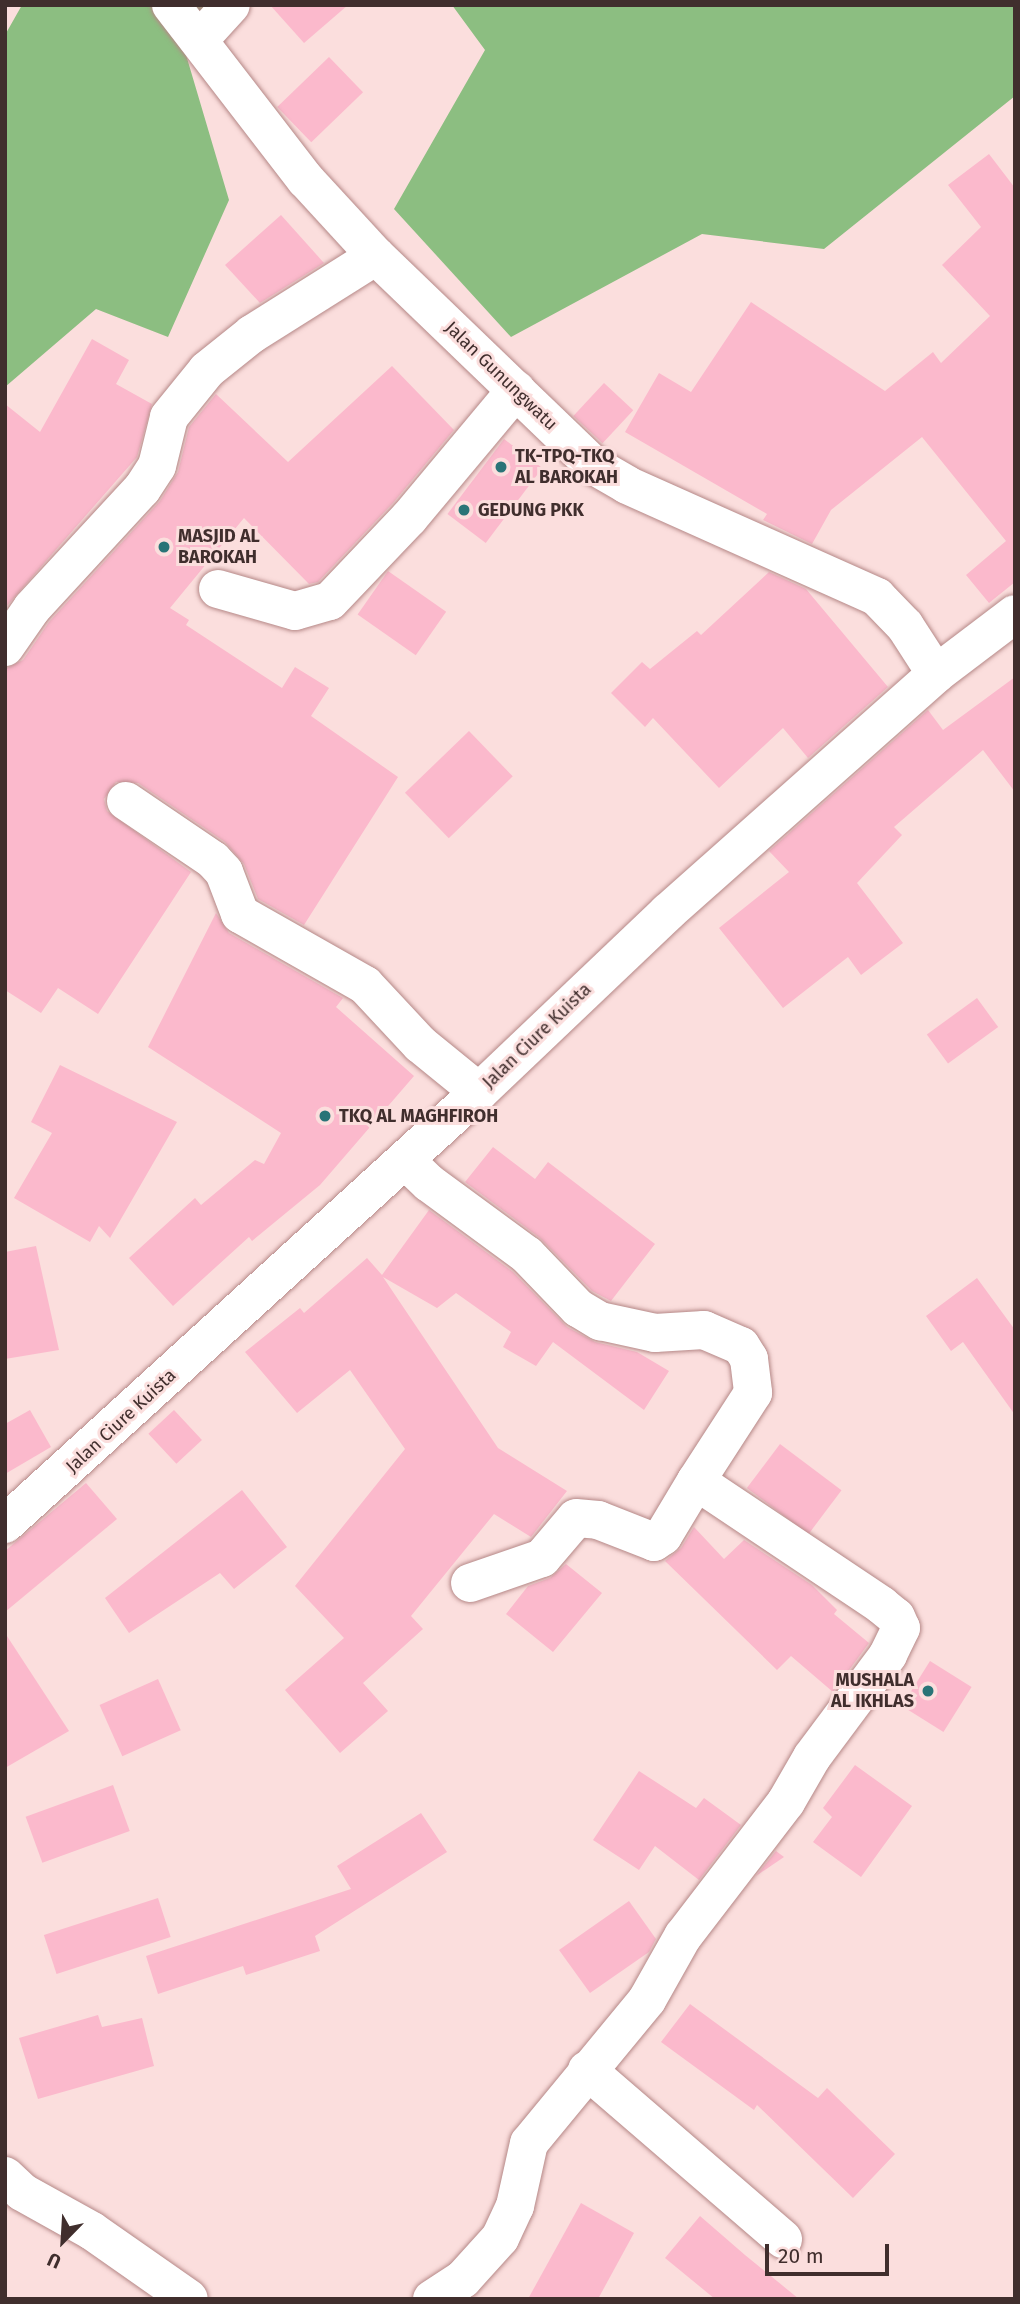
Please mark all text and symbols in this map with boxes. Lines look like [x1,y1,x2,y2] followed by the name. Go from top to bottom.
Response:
[440,317,562,435] street label: Jalan Gunungwatu
[515,446,618,489] place label: TK-TPQ-TKQ AL BAROKAH
[493,459,509,475] marker: TK-TPQ-TKQ AL BAROKAH
[478,499,584,521] place label: GEDUNG PKK
[456,502,472,518] marker: GEDUNG PKK
[178,526,260,568] place label: MASJID AL BAROKAH
[156,539,172,555] marker: MASJID AL BAROKAH
[478,979,596,1093] street label: Jalan Ciure Kuista
[339,1105,498,1127] place label: TKQ AL MAGHFIROH
[317,1108,333,1124] marker: TKQ AL MAGHFIROH
[61,1364,181,1478] street label: Jalan Ciure Kuista
[831,1670,914,1712] place label: MUSHALA AL IKHLAS
[920,1683,936,1699] marker: MUSHALA AL IKHLAS
[28,2206,98,2276] north arrow
[768,2230,892,2274] scale bar
[778,2243,824,2269] text: 20 m
[44,2248,65,2274] text: U

